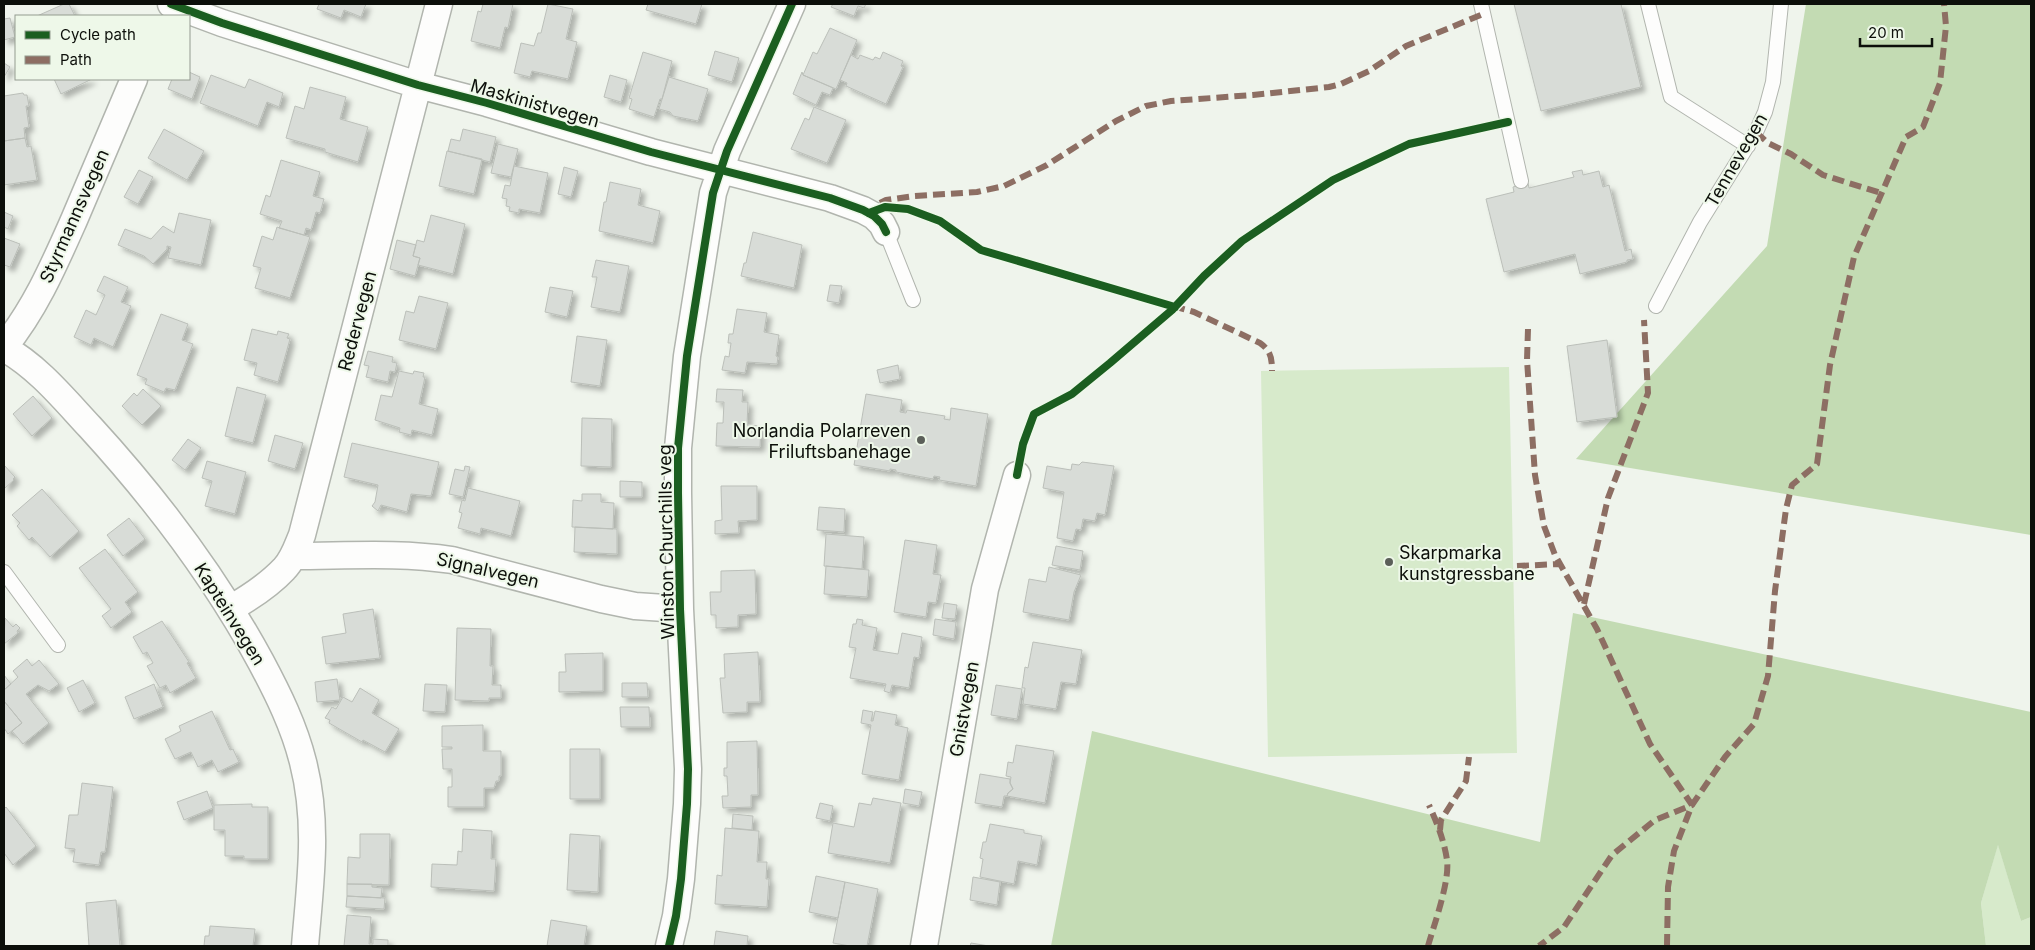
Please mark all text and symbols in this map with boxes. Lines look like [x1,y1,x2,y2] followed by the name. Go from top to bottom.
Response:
[15,15,190,80] legend
[1860,15,1932,47] scale bar
[1868,23,1904,42] text: 20 m
[60,25,136,44] text: Cycle path
[60,50,92,69] text: Path
[468,75,602,131] street label: Maskinistvegen
[1701,109,1771,211] street label: Tennevegen
[35,146,113,286] street label: Styrmannsvegen
[334,269,380,373] street label: Redervegen
[733,420,911,462] place label: Norlandia Polarreven Friluftsbanehage
[915,434,927,446] marker: Norlandia Polarreven Friluftsbanehage
[654,444,678,640] street label: Winston Churchills veg
[1399,542,1535,584] place label: Skarpmarka kunstgressbane
[435,548,541,592] street label: Signalvegen
[1383,556,1395,568] marker: Skarpmarka kunstgressbane
[190,559,270,669] street label: Kapteinvegen
[945,660,983,758] street label: Gnistvegen

